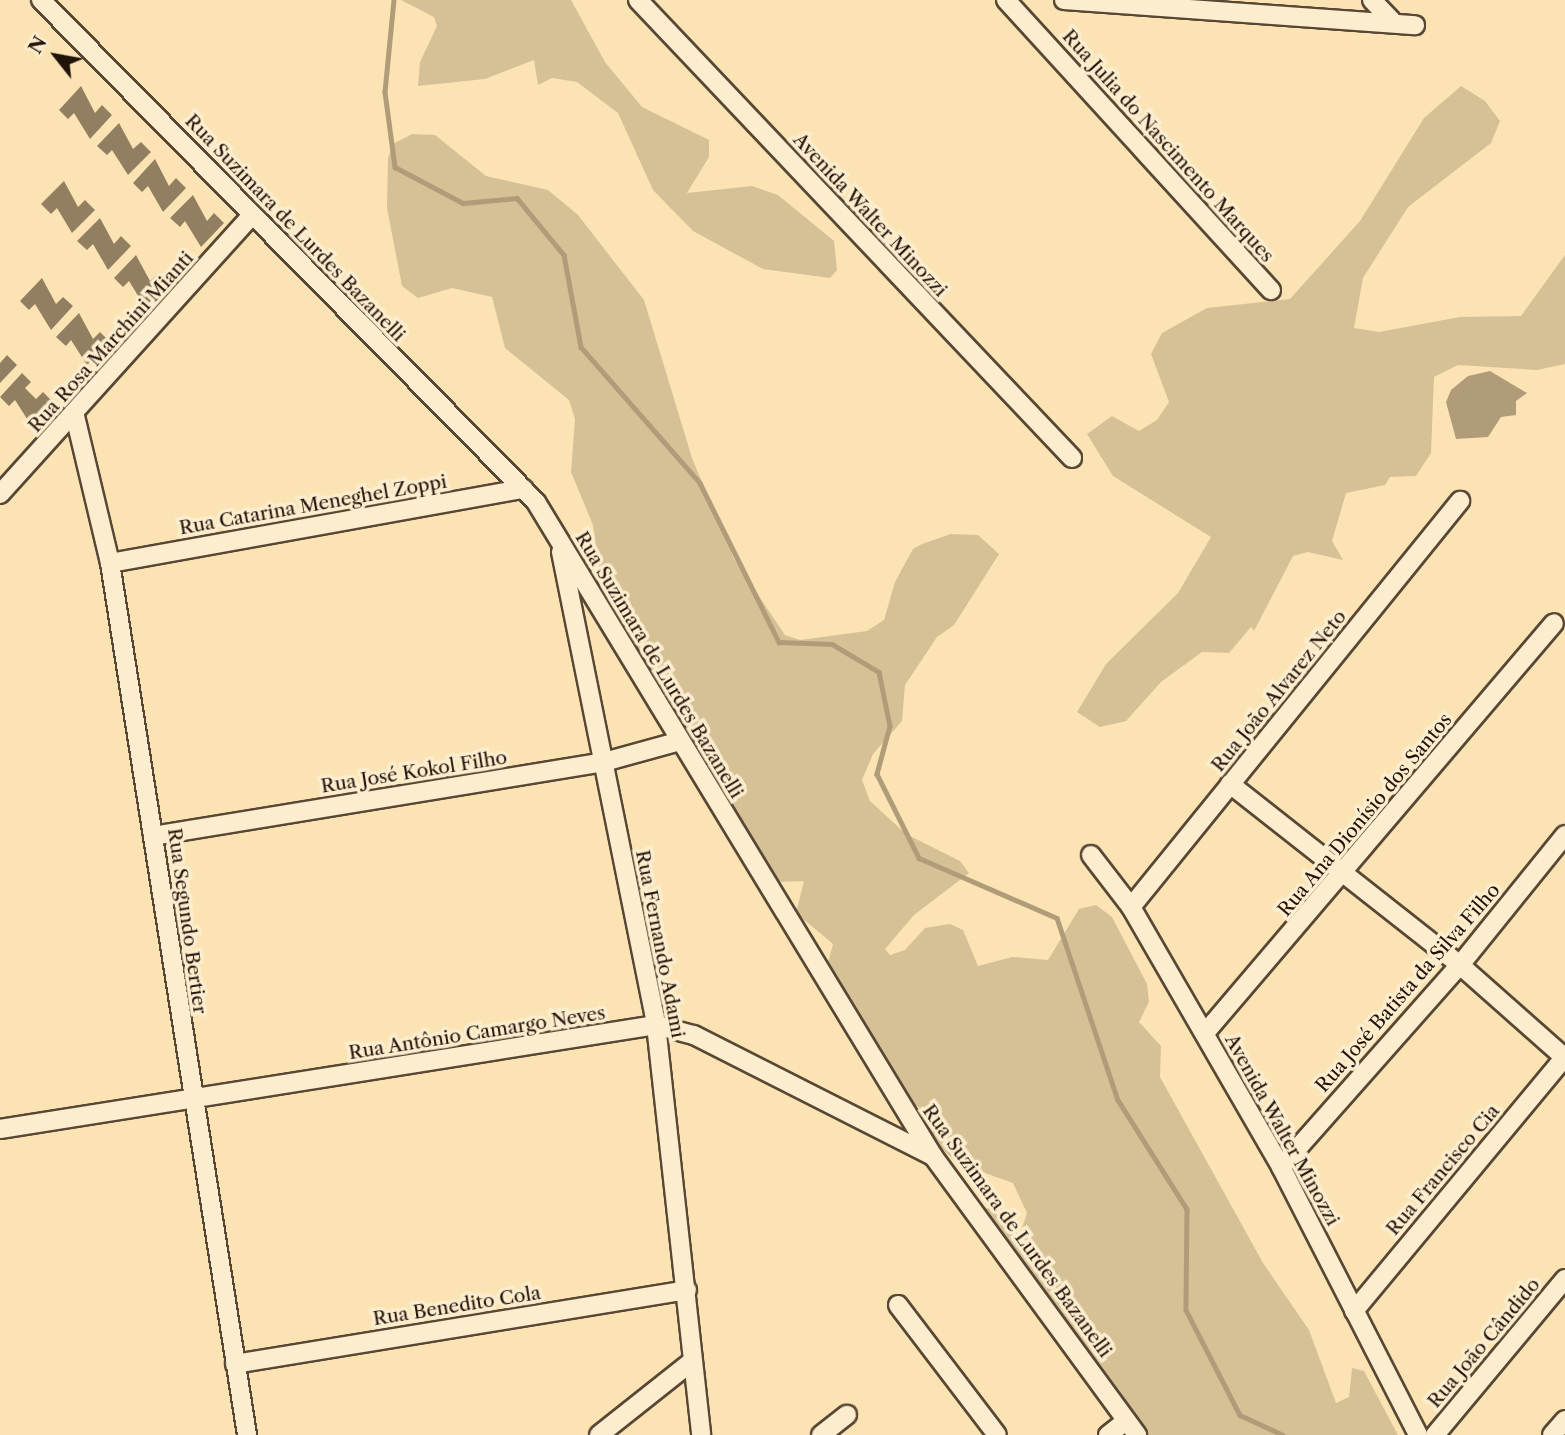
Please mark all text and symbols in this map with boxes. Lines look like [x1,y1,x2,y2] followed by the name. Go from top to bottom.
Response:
[21,21,91,91] north arrow
[1057,25,1279,267] street label: Rua Julia do Nascimento Marques
[23,32,52,58] text: N
[180,109,410,347] street label: Rua Suzimara de Lurdes Bazanelli
[788,128,952,302] street label: Avenida Walter Minozzi
[24,247,198,437] street label: Rua Rosa Marchini Mianti
[177,470,449,540] street label: Rua Catarina Meneghel Zoppi
[570,527,748,803] street label: Rua Suzimara de Lurdes Bazanelli
[1206,605,1352,777] street label: Rua João Alvarez Neto
[1273,708,1457,922] street label: Rua Ana Dionísio dos Santos
[319,746,509,798] street label: Rua José Kokol Filho
[163,826,211,1016] street label: Rua Segundo Bertier
[631,848,689,1040] street label: Rua Fernando Adami
[1311,879,1505,1097] street label: Rua José Batista da Silva Filho
[347,1001,607,1065] street label: Rua Antônio Camargo Neves
[1219,1030,1345,1230] street label: Avenida Walter Minozzi
[917,1100,1117,1362] street label: Rua Suzimara de Lurdes Bazanelli
[1382,1100,1504,1240] street label: Rua Francisco Cia
[1423,1273,1545,1413] street label: Rua João Cândido
[371,1281,543,1331] street label: Rua Benedito Cola

